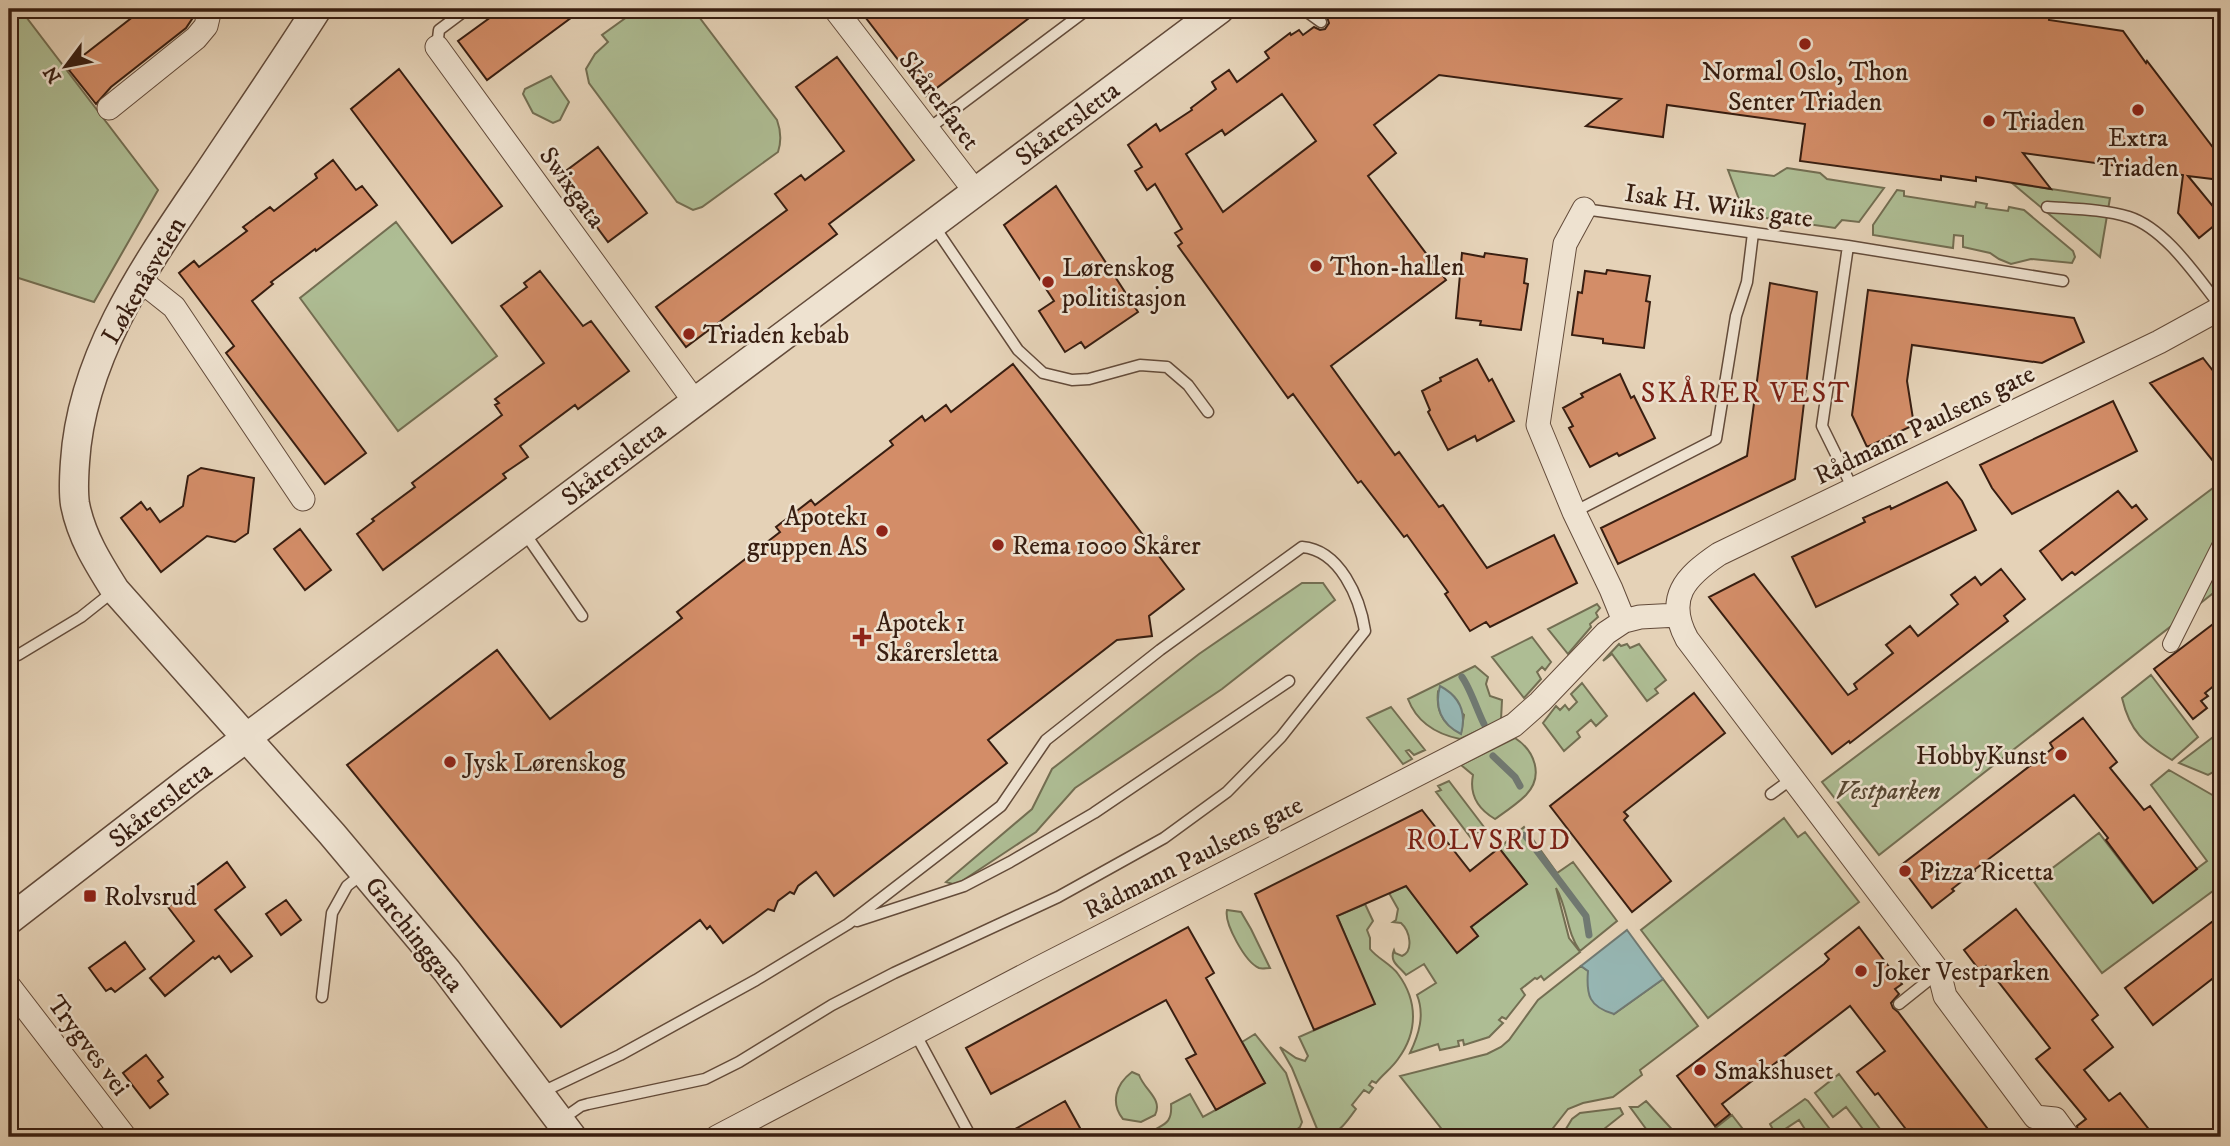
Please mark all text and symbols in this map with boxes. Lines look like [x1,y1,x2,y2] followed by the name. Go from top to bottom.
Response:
[32,32,102,102] north arrow
[1797,36,1813,52] marker: Normal Oslo, Thon Senter Triaden
[891,45,987,157] street label: Skårerfaret
[1702,56,1909,119] place label: Normal Oslo, Thon Senter Triaden
[39,61,67,87] text: N
[1009,74,1127,174] street label: Skårersletta
[2130,102,2146,118] marker: Extra Triaden
[2003,106,2085,139] place label: Triaden
[1981,113,1997,129] marker: Triaden
[2097,122,2179,185] place label: Extra Triaden
[531,141,612,235] street label: Swixgata
[1623,177,1815,236] street label: Isak H. Wiiks gate
[95,211,194,350] street label: Løkenåsveien
[1330,251,1465,284] place label: Thon-hallen
[1061,252,1187,315] place label: Lørenskog politistasjon
[1308,258,1324,274] marker: Thon-hallen
[1040,274,1056,290] marker: Lørenskog politistasjon
[703,319,849,352] place label: Triaden kebab
[681,326,697,342] marker: Triaden kebab
[1809,358,2040,493] street label: Rådmann Paulsens gate
[1641,375,1851,411] district label: SKÅRER VEST
[555,414,673,514] street label: Skårersletta
[747,501,868,564] place label: Apotek1 gruppen AS
[874,523,890,539] marker: Apotek1 gruppen AS
[1012,530,1201,563] place label: Rema 1000 Skårer
[990,537,1006,553] marker: Rema 1000 Skårer
[876,607,999,670] place label: Apotek 1 Skårersletta
[854,629,870,645] marker: Apotek 1 Skårersletta
[1916,740,2047,773] place label: HobbyKunst
[462,747,626,780] place label: Jysk Lørenskog
[2053,747,2069,763] marker: HobbyKunst
[102,754,219,856] street label: Skårersletta
[442,754,458,770] marker: Jysk Lørenskog
[1836,775,1940,808] park label: Vestparken
[1079,789,1309,928] street label: Rådmann Paulsens gate
[1406,823,1572,858] district label: ROLVSRUD
[1919,856,2054,889] place label: Pizza Ricetta
[1897,863,1913,879] marker: Pizza Ricetta
[357,870,471,1000] street label: Garchinggata
[104,881,197,914] place label: Rolvsrud
[82,888,98,904] marker: Rolvsrud
[1873,956,2050,989] place label: Joker Vestparken
[1853,963,1869,979] marker: Joker Vestparken
[39,989,136,1103] street label: Trygves vei
[1714,1055,1834,1088] place label: Smakshuset
[1692,1062,1708,1078] marker: Smakshuset

